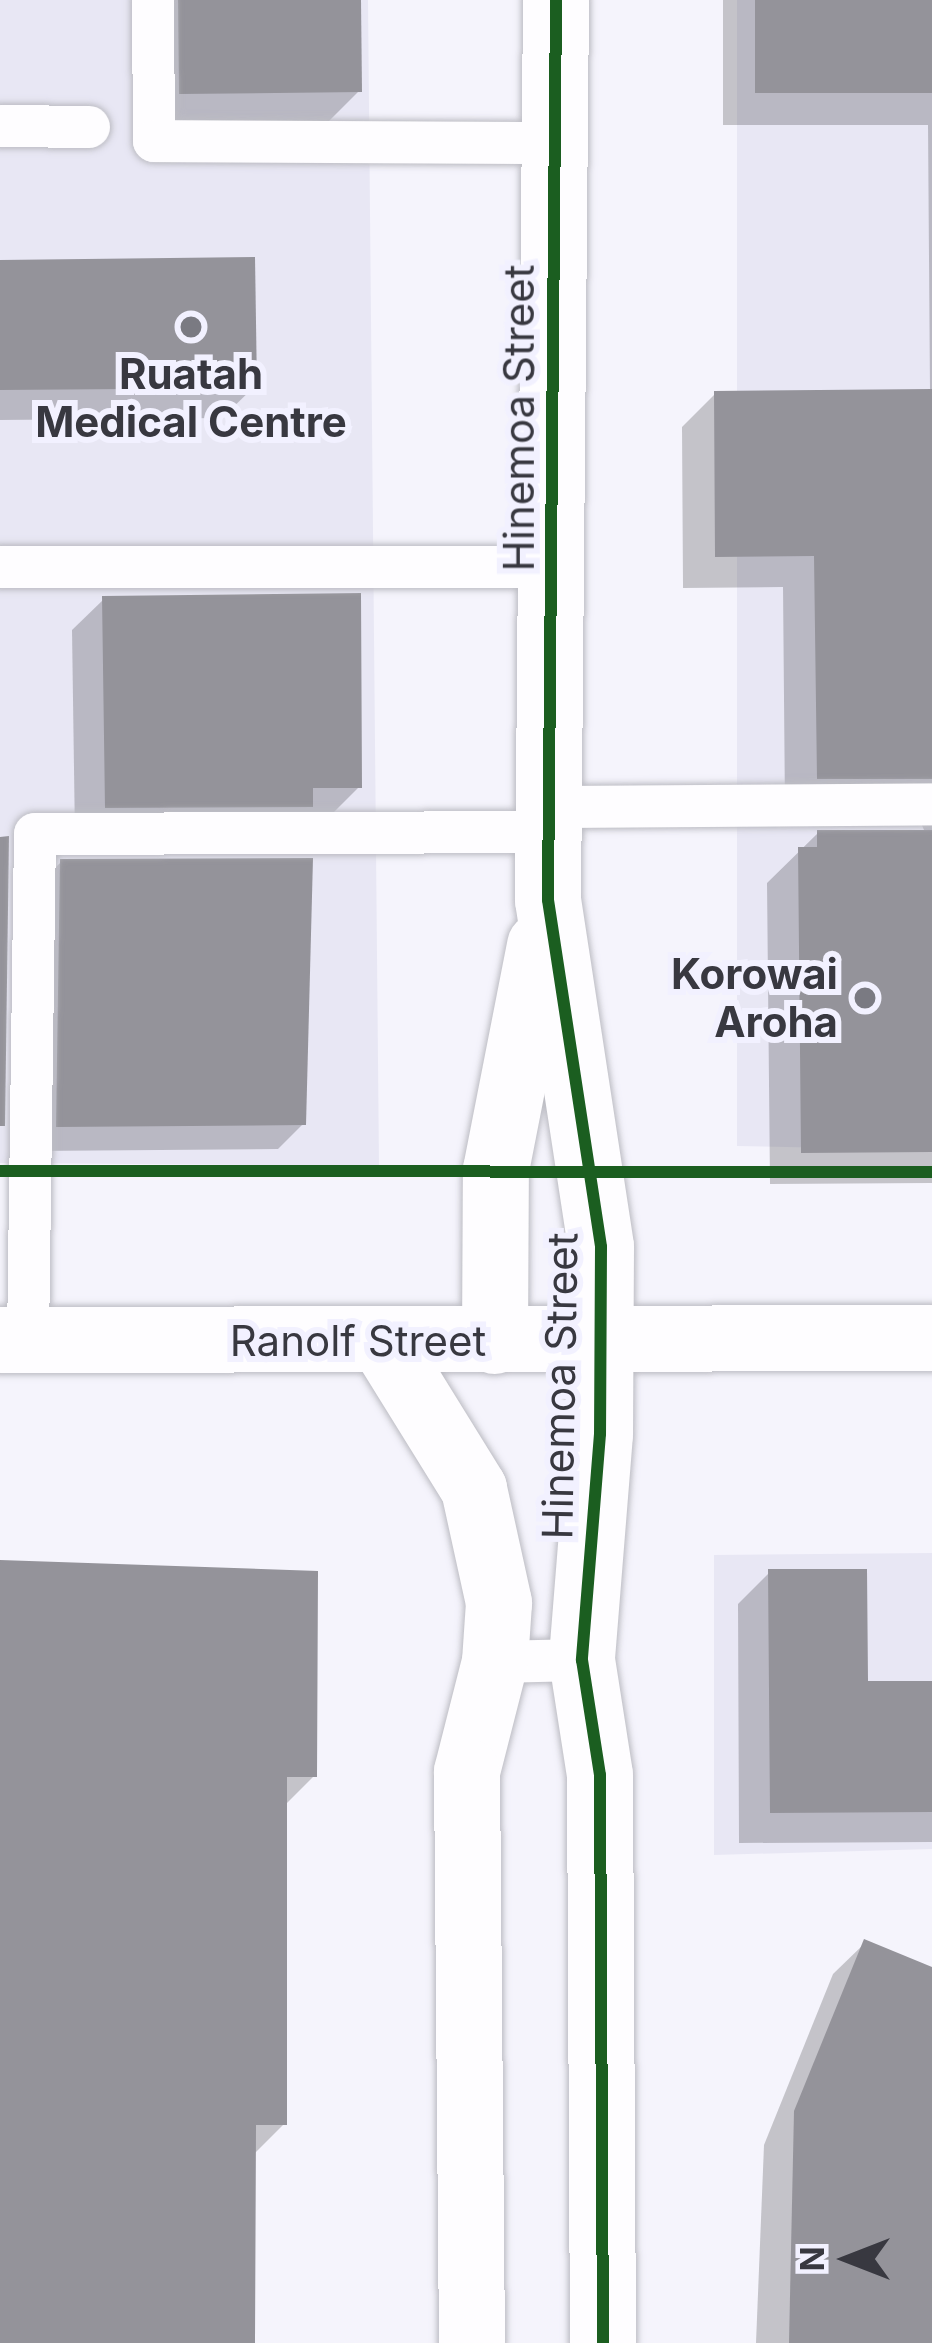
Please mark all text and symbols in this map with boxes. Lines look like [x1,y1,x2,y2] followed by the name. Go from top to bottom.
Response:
[494,265,544,571] street label: Hinemoa Street
[175,311,207,343] marker: Ruatah Medical Centre
[35,349,347,448] place label: Ruatah Medical Centre
[671,949,838,1048] place label: Korowai Aroha
[849,982,881,1014] marker: Korowai Aroha
[532,1232,588,1540] street label: Hinemoa Street
[230,1316,486,1366] street label: Ranolf Street
[788,2199,908,2319] north arrow
[792,2246,832,2272] text: N

